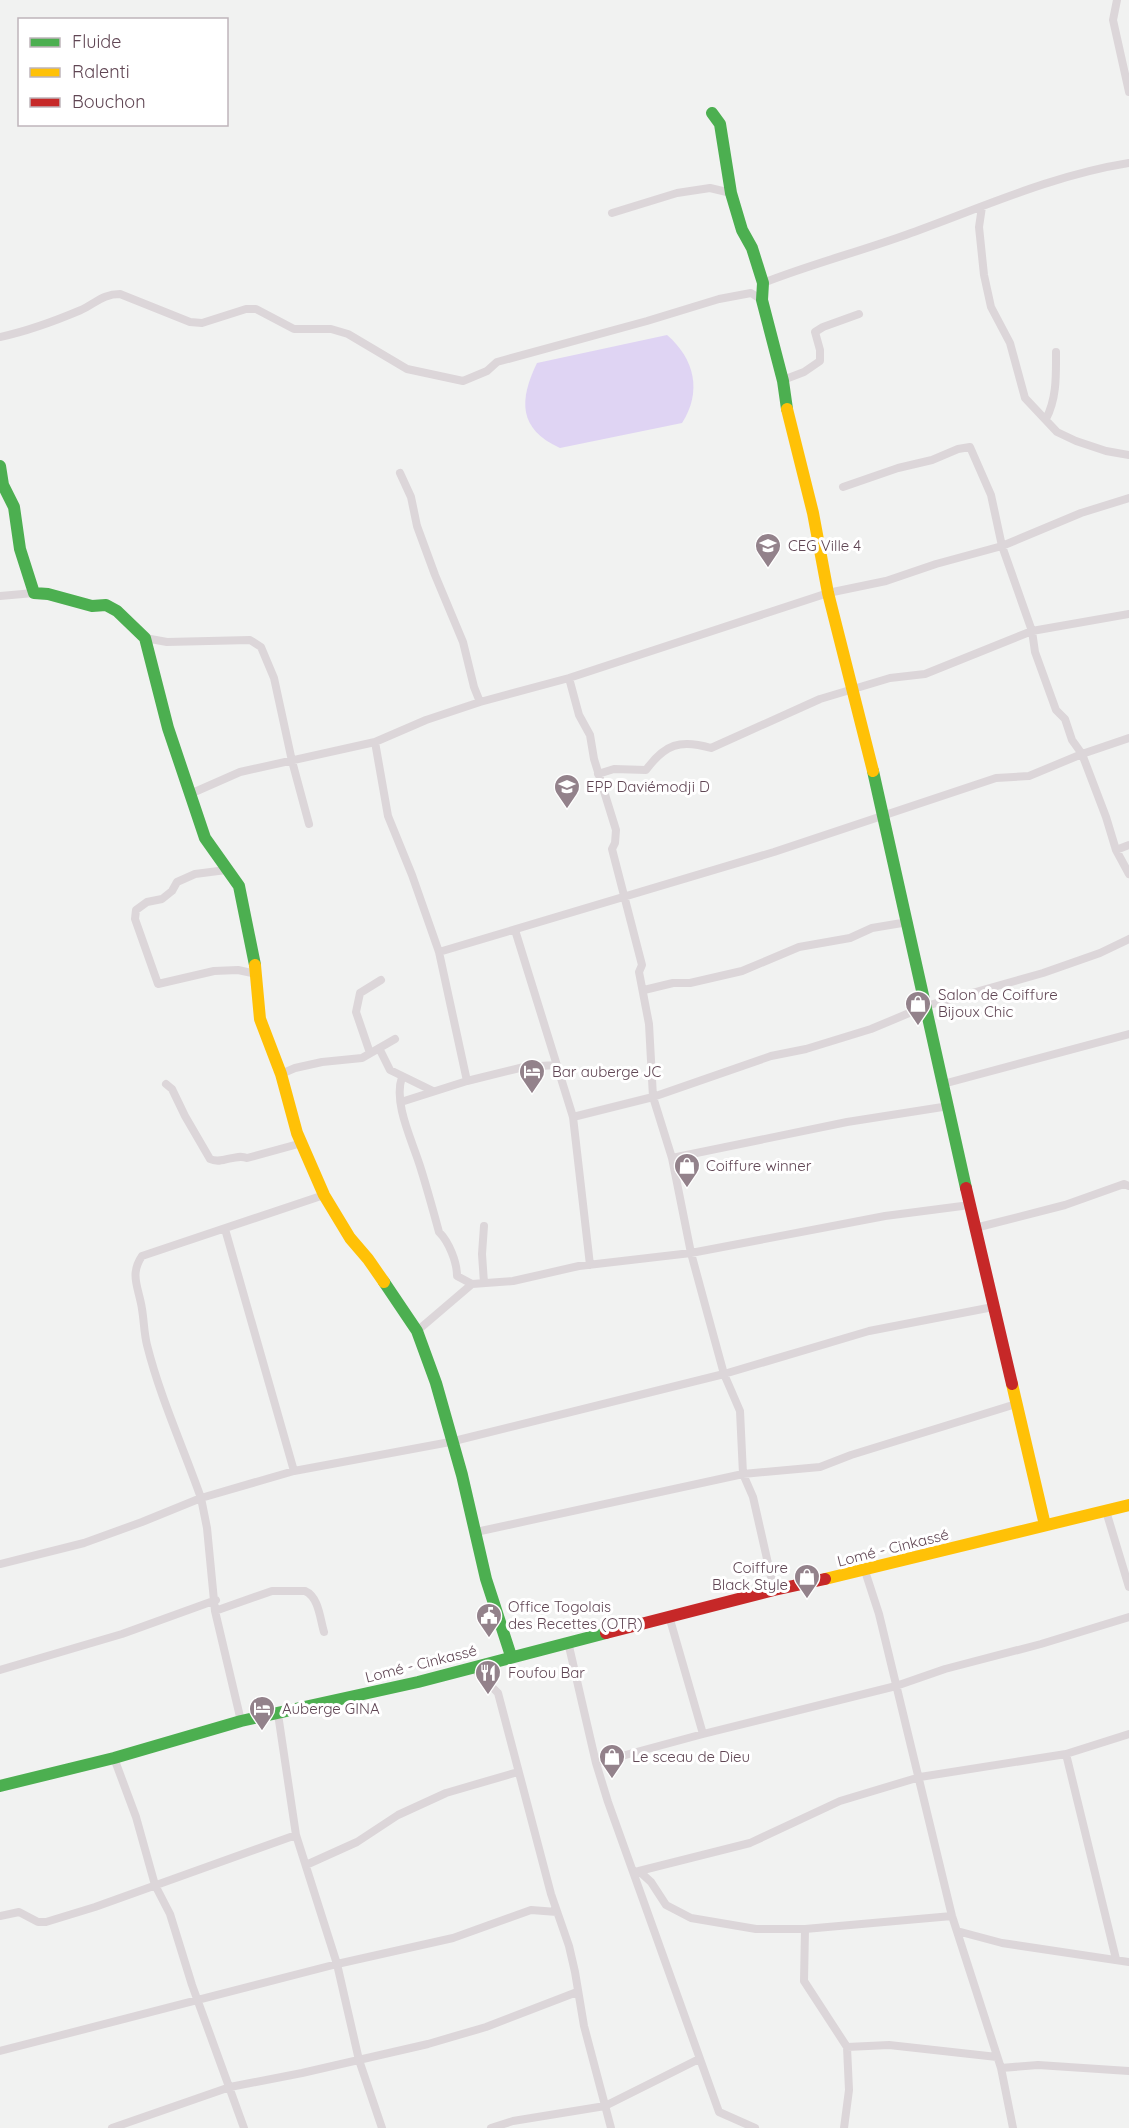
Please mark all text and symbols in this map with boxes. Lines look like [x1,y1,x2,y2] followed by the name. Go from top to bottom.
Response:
[18,18,228,126] legend
[72,30,121,53] text: Fluide
[72,60,130,83] text: Ralenti
[72,90,146,113] text: Bouchon
[753,531,783,569] school or university icon: CEG Ville 4
[788,536,861,555] place label: CEG Ville 4
[552,772,582,810] school or university icon: EPP Daviémodji D
[586,777,710,796] place label: EPP Daviémodji D
[938,985,1058,1021] place label: Salon de Coiffure Bijoux Chic
[903,989,933,1027] shop icon: Salon de Coiffure Bijoux Chic
[517,1057,547,1095] hotel icon: Bar auberge JC
[552,1062,662,1081] place label: Bar auberge JC
[672,1151,702,1189] shop icon: Coiffure winner
[706,1156,812,1175] place label: Coiffure winner
[835,1524,951,1571] street label: Lomé - Cinkassé
[712,1558,788,1594] place label: Coiffure Black Style
[792,1562,822,1600] shop icon: Coiffure Black Style
[508,1597,643,1633] place label: Office Togolais des Recettes (OTR)
[474,1601,504,1639] public building icon: Office Togolais des Recettes (OTR)
[363,1640,479,1687] street label: Lomé - Cinkassé
[473,1658,503,1696] restaurant icon: Foufou Bar
[508,1663,585,1682] place label: Foufou Bar
[247,1694,277,1732] hotel icon: Auberge GINA
[282,1699,380,1718] place label: Auberge GINA
[597,1742,627,1780] shop icon: Le sceau de Dieu
[632,1747,750,1766] place label: Le sceau de Dieu

